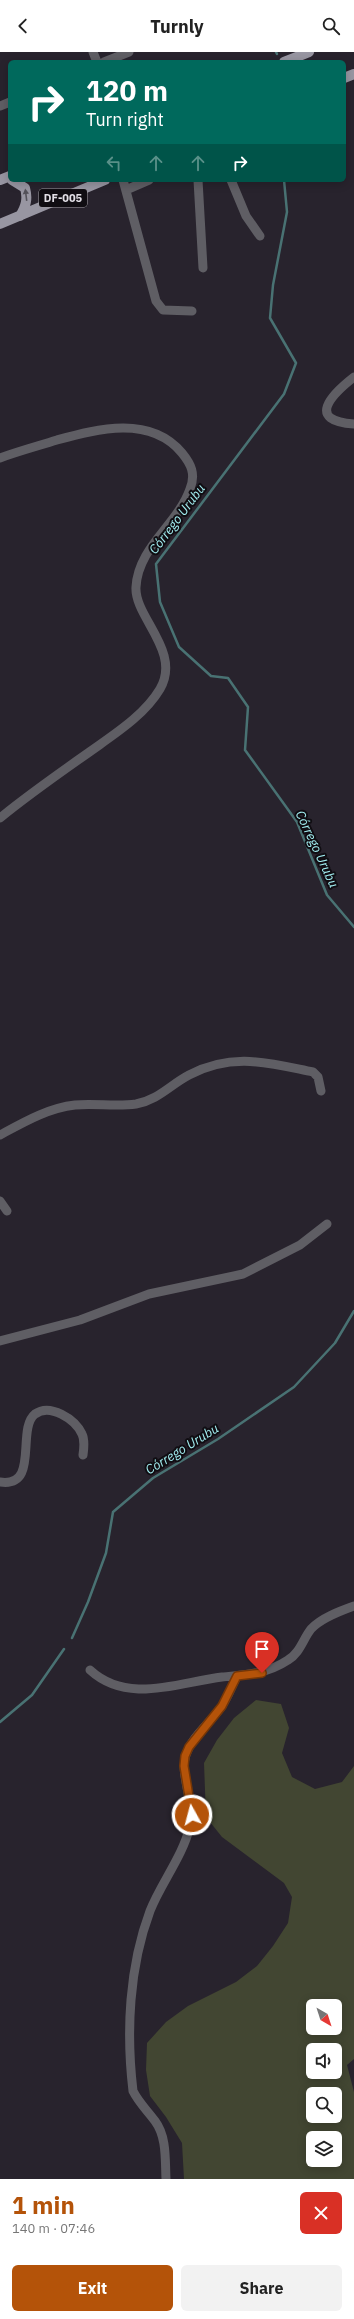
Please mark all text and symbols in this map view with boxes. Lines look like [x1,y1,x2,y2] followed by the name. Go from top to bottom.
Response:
[12,15,34,37] icon: back
[150,15,204,38] text: Turnly
[320,15,342,37] icon: search
[86,72,168,109] text: 120 m
[20,76,72,128] icon: right
[86,108,164,131] text: Turn right
[103,152,125,174] icon: left
[145,152,167,174] icon: ahead
[187,152,209,174] icon: ahead
[229,152,251,174] icon: right
[23,189,29,201] one-way arrow
[39,189,87,207] road number: DF-005
[145,481,209,557] water label: Córrego Urubu
[292,808,342,890] water label: Córrego Urubu
[142,1420,222,1478] water label: Córrego Urubu
[245,1632,279,1673] pin
[251,1638,273,1660] icon: arrive
[171,1794,213,1836] position arrow
[306,1999,342,2035] north arrow
[306,1999,342,2167] map controls
[306,2043,342,2079] button: sound
[306,2087,342,2123] button: search
[306,2131,342,2167] button: layers
[12,2189,75,2221] text: 1 min
[300,2192,342,2234] button: close
[12,2220,95,2237] text: 140 m · 07:46
[12,2265,173,2311] button: Exit
[181,2265,342,2311] button: Share

